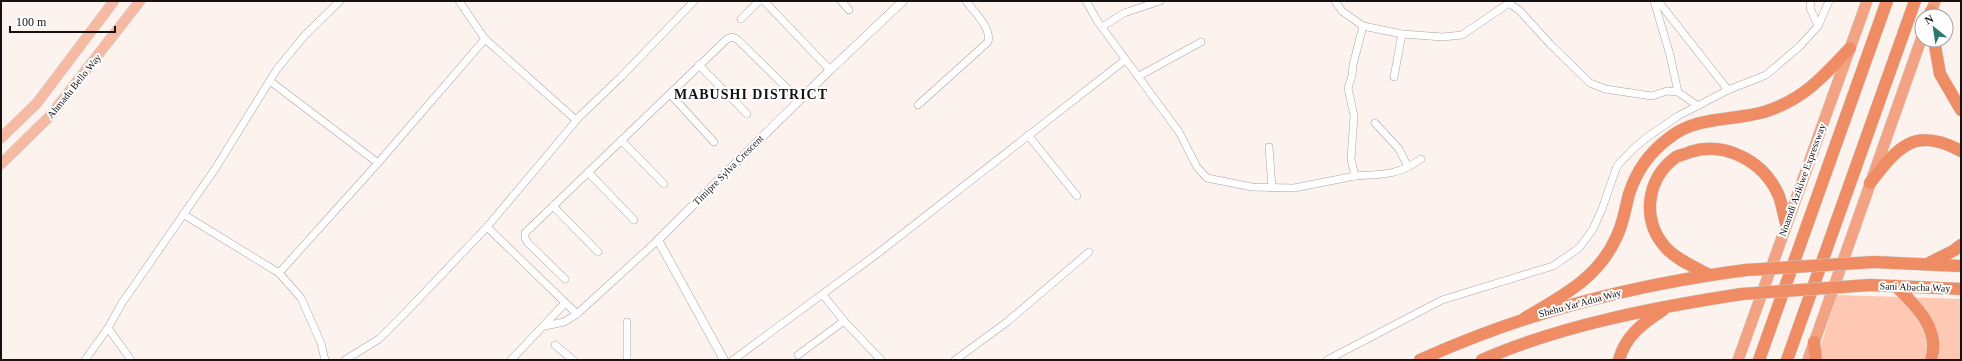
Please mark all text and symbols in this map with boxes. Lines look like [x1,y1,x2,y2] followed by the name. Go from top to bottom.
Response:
[10,8,115,34] scale bar
[1914,8,1954,48] north arrow
[1923,12,1935,27] text: N
[16,15,47,29] text: 100 m
[45,52,103,120] street label: Ahmadu Bello Way
[674,87,828,102] district label: MABUSHI DISTRICT
[1777,122,1827,238] street label: Nnamdi Azikiwe Expressway
[691,132,766,207] street label: Timipre Sylva Crescent
[1879,280,1951,294] street label: Sani Abacha Way
[1538,287,1622,319] street label: Shehu Yar'Adua Way

